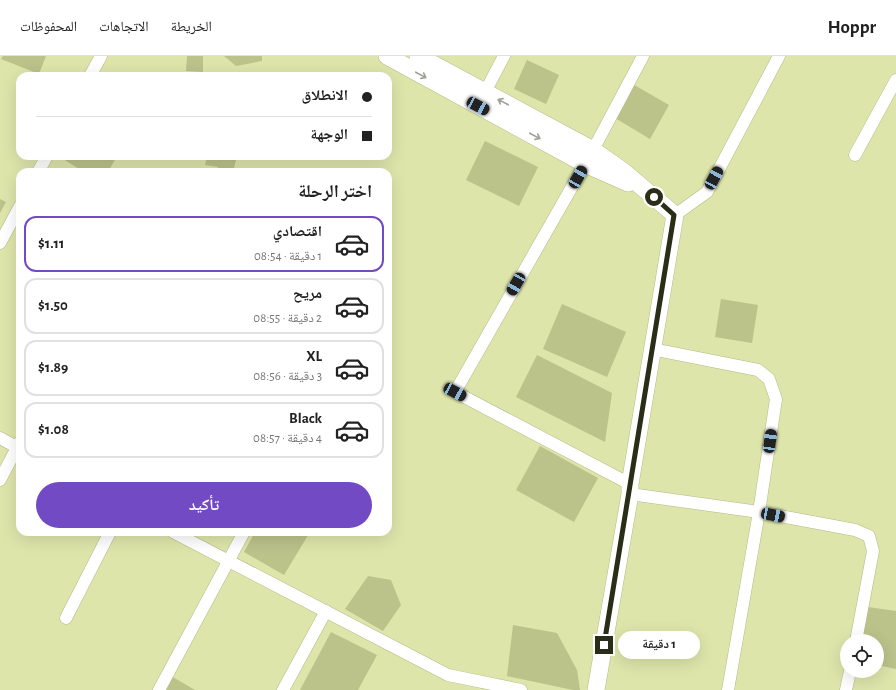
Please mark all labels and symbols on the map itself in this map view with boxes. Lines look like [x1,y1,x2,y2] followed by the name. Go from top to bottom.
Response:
[415,71,427,79] one-way arrow
[465,95,491,117] car
[497,98,509,105] one-way arrow
[529,133,541,141] one-way arrow
[567,164,589,190] car
[703,165,725,191] car
[645,188,663,206] route start
[505,271,527,297] car
[442,381,468,403] car
[762,428,778,454] car
[760,507,786,523] car
[618,631,700,659] callout: 1 دقيقة
[595,636,613,654] route end

